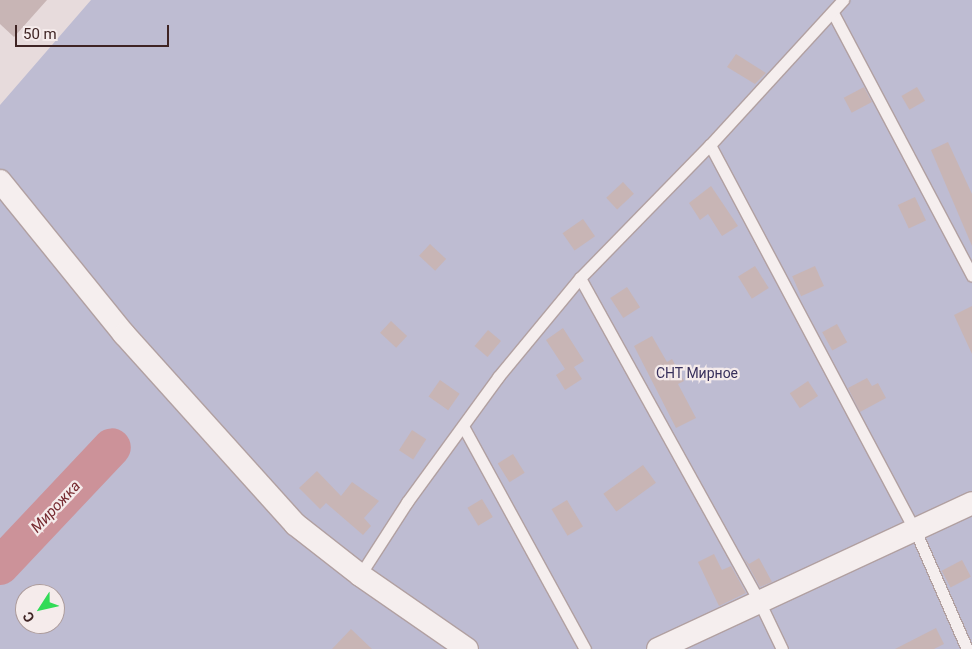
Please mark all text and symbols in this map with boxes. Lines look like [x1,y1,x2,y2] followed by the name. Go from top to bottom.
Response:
[18,15,171,47] scale bar
[23,25,57,43] text: 50 m
[656,365,738,381] park label: СНТ Мирное
[27,477,85,537] water label: Мирожка
[15,584,65,634] north arrow
[19,609,38,625] text: С

